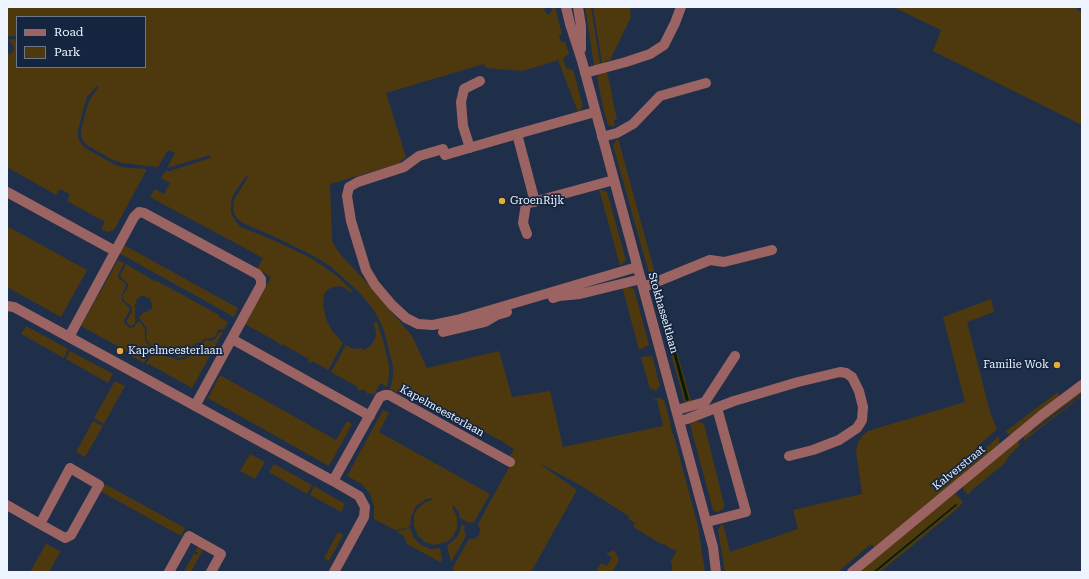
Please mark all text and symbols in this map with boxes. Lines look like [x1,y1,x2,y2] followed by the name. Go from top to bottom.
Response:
[16,16,146,68] legend
[54,25,83,39] text: Road
[54,45,80,59] text: Park
[510,194,564,208] place label: GroenRijk
[497,196,507,206] marker: GroenRijk
[645,271,681,355] street label: Stokhasseltlaan
[128,344,223,358] place label: Kapelmeesterlaan
[115,346,125,356] marker: Kapelmeesterlaan
[983,358,1049,372] place label: Familie Wok
[1052,360,1062,370] marker: Familie Wok
[397,382,487,440] street label: Kapelmeesterlaan
[930,443,988,493] street label: Kalverstraat

